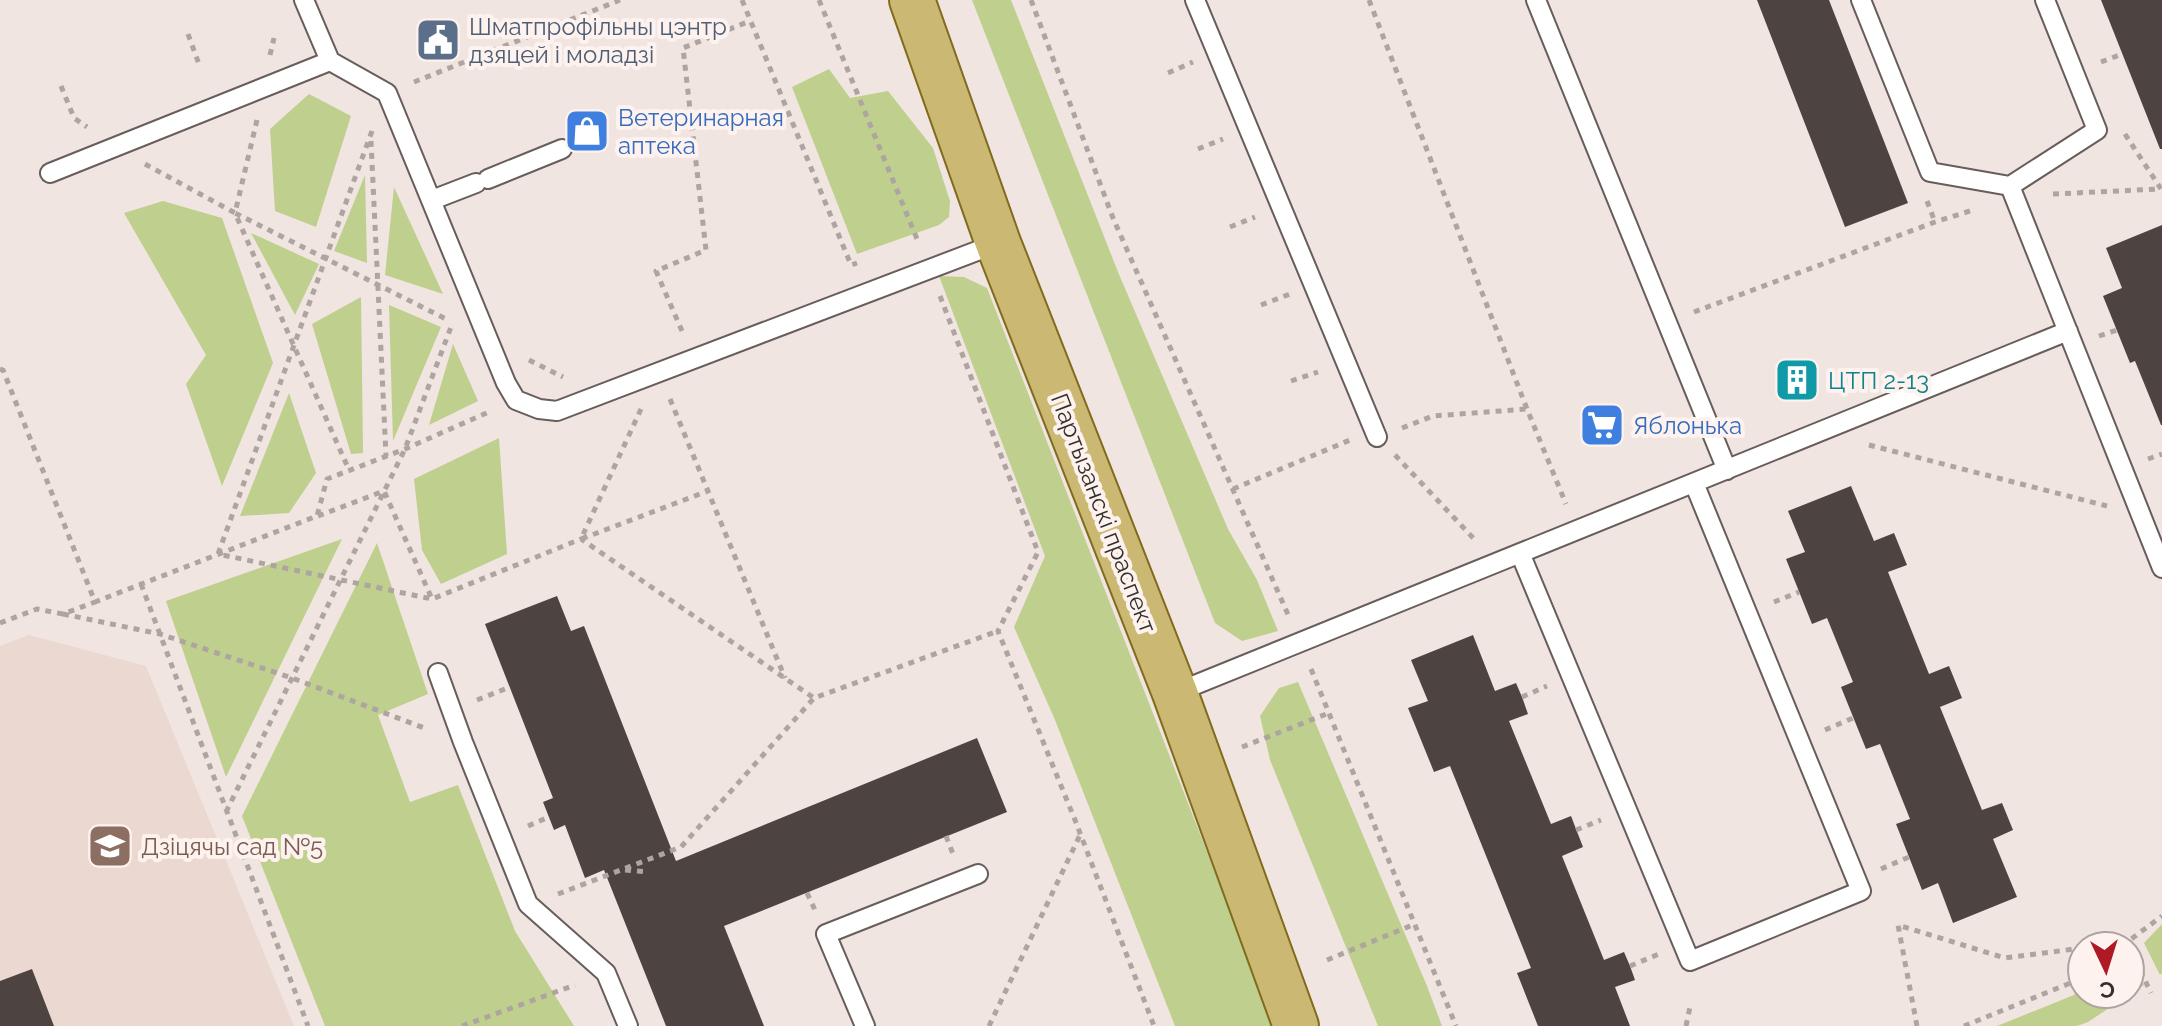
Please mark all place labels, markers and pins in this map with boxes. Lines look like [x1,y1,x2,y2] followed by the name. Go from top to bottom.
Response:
[469,12,727,69] place label: Шматпрофільны цэнтр дзяцей і моладзі
[414,16,462,64] public building icon: Шматпрофільны цэнтр дзяцей і моладзі
[618,103,784,160] place label: Ветеринарная аптека
[563,107,611,155] shop icon: Ветеринарная аптека
[1773,356,1821,404] building icon: ЦТП 2-13
[1828,366,1929,395] place label: ЦТП 2-13
[1578,401,1626,449] supermarket icon: Яблонька
[1633,411,1742,440] place label: Яблонька
[86,822,134,870] school or university icon: Дзіцячы сад №5
[141,832,323,861] place label: Дзіцячы сад №5

